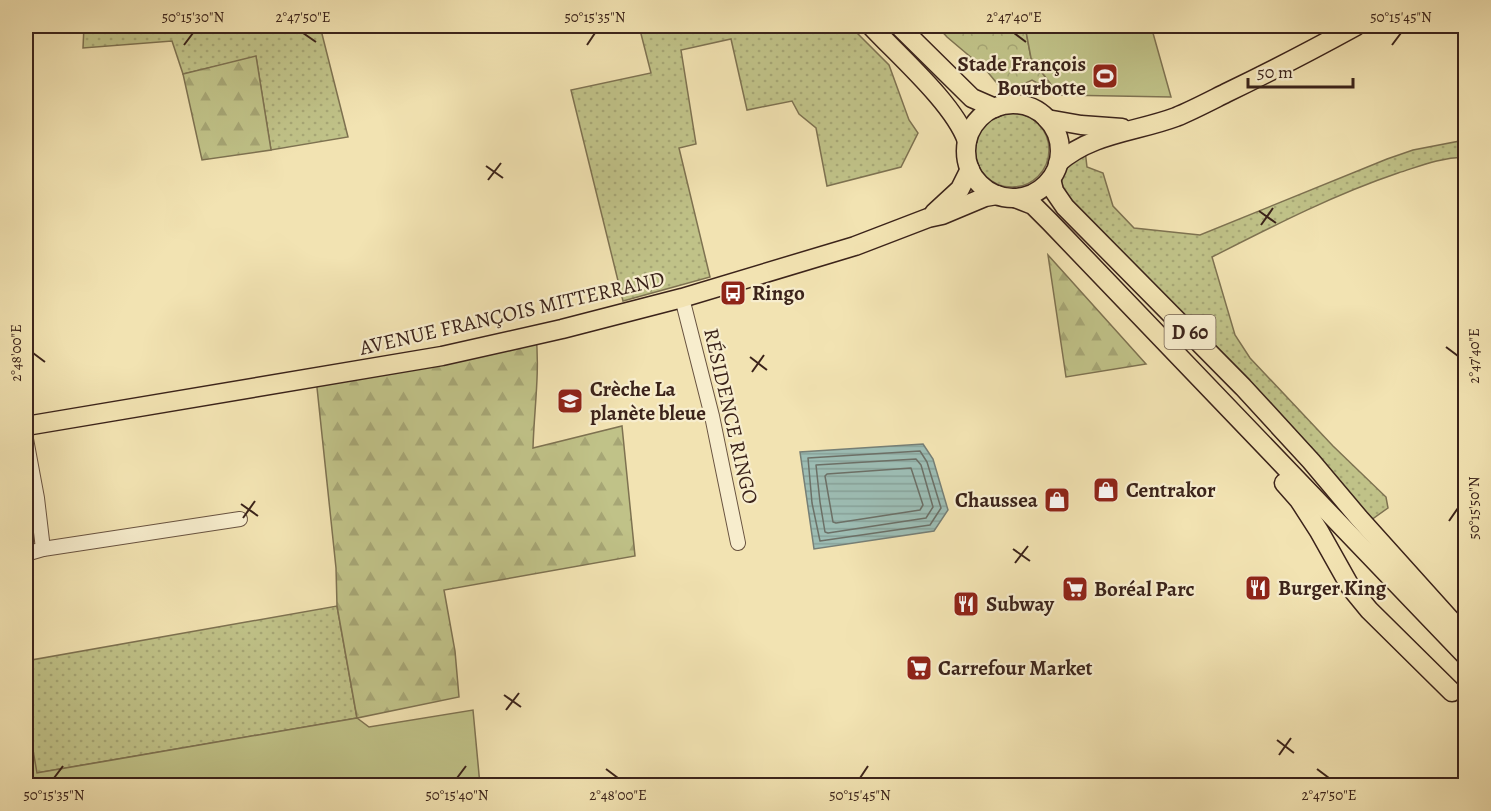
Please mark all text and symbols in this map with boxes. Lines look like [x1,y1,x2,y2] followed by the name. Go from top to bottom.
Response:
[162,7,225,27] text: 50°15'30"N
[275,7,331,27] text: 2°47'50"E
[564,7,626,27] text: 50°15'35"N
[986,7,1042,27] text: 2°47'40"E
[1370,7,1432,27] text: 50°15'45"N
[958,50,1086,102] place label: Stade François Bourbotte
[1248,51,1353,89] scale bar
[1257,60,1293,84] text: 50 m
[1090,61,1120,91] sports icon: Stade François Bourbotte
[356,264,667,362] street label: AVENUE FRANÇOIS MITTERRAND
[718,278,748,308] bus stop icon: Ringo
[752,279,805,307] place label: Ringo
[1164,315,1216,349] road number: D 60
[6,324,26,382] text: 2°48'00"E
[697,325,765,507] street label: RÉSIDENCE RINGO
[1464,328,1484,384] text: 2°47'40"E
[590,375,706,427] place label: Crèche La planète bleue
[555,386,585,416] school or university icon: Crèche La planète bleue
[1091,475,1121,505] shop icon: Centrakor
[1126,476,1216,504] place label: Centrakor
[1464,476,1484,539] text: 50°15'50"N
[1042,485,1072,515] shop icon: Chaussea
[955,486,1039,514] place label: Chaussea
[1243,573,1273,603] restaurant icon: Burger King
[1060,574,1090,604] supermarket icon: Boréal Parc
[1278,574,1387,602] place label: Burger King
[1094,575,1195,603] place label: Boréal Parc
[951,589,981,619] restaurant icon: Subway
[986,590,1055,618] place label: Subway
[904,653,934,683] supermarket icon: Carrefour Market
[938,654,1093,682] place label: Carrefour Market
[23,785,85,805] text: 50°15'35"N
[425,785,489,805] text: 50°15'40"N
[589,785,647,805] text: 2°48'00"E
[829,785,891,805] text: 50°15'45"N
[1301,785,1357,805] text: 2°47'50"E

